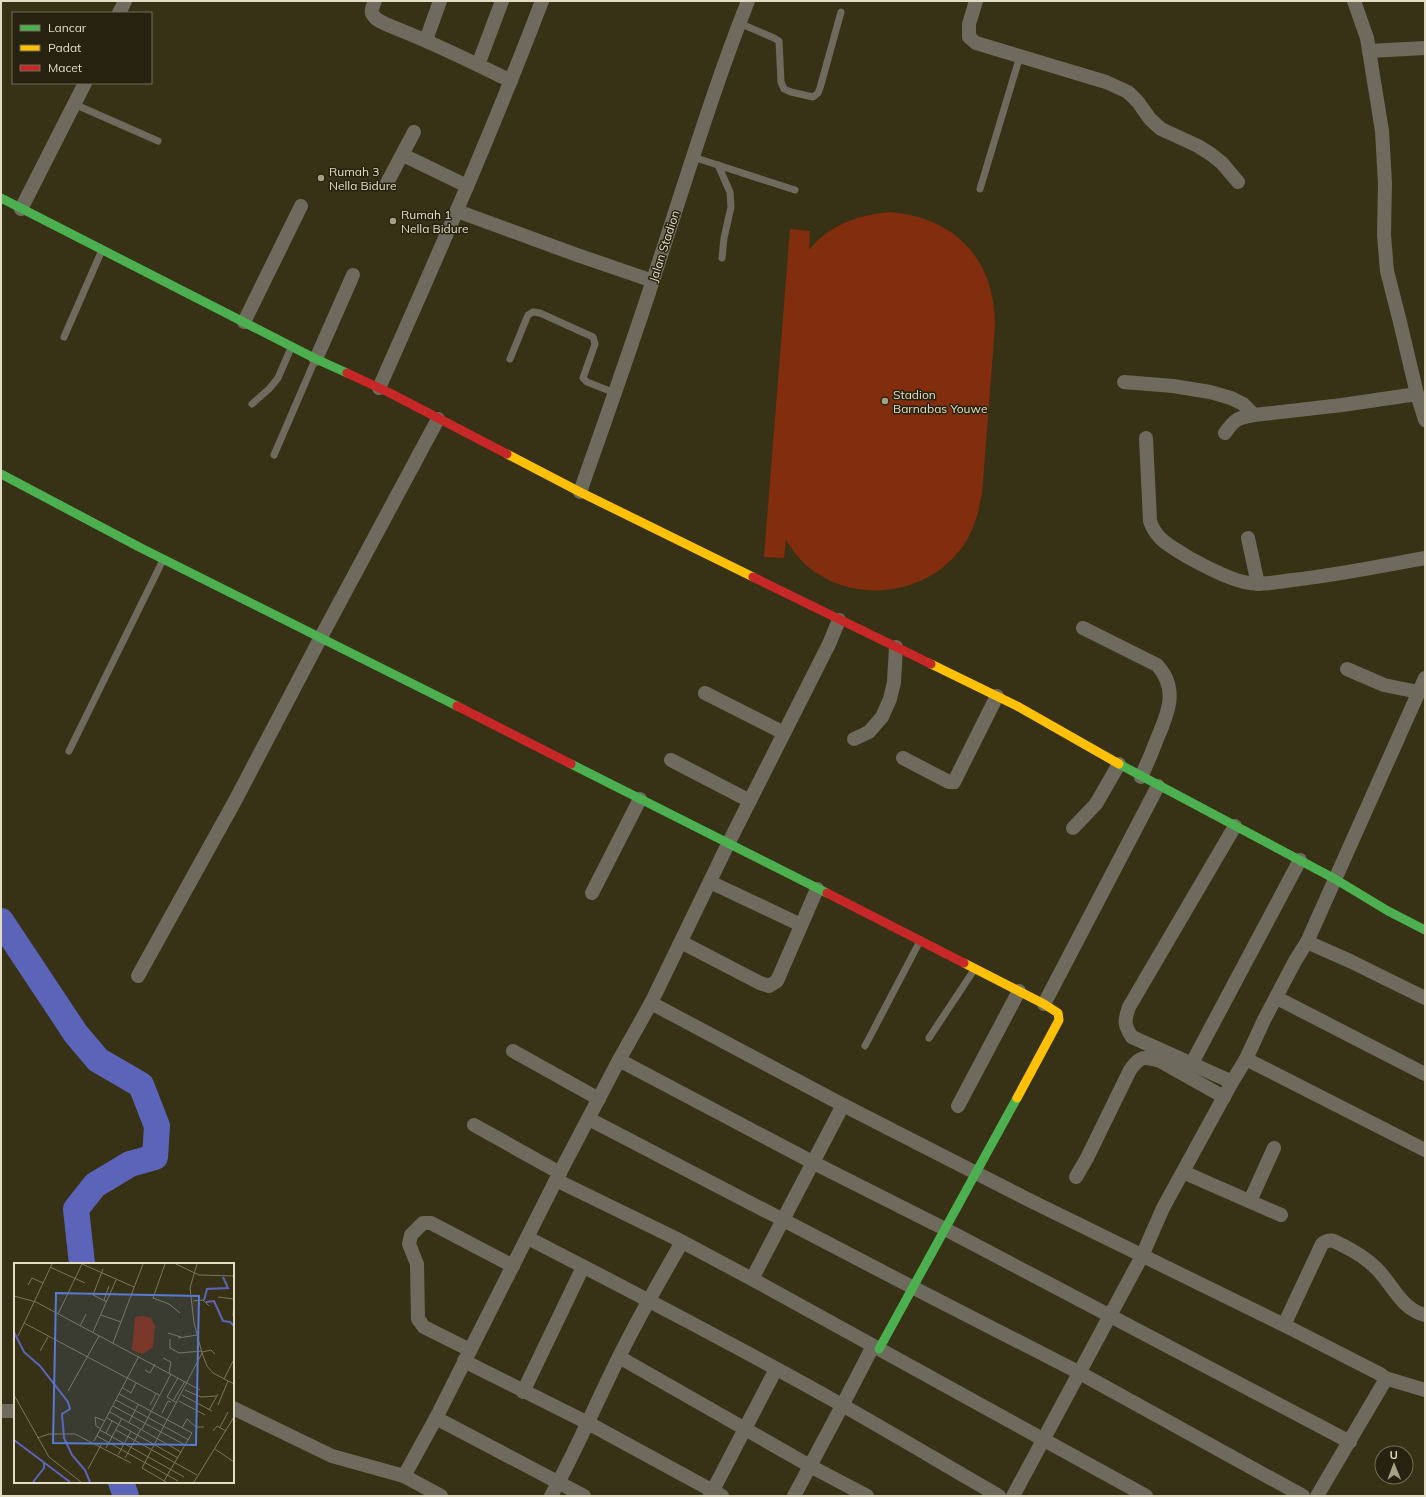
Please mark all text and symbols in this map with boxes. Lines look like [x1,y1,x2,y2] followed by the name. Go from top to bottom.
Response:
[12,12,152,84] legend
[48,20,87,35] text: Lancar
[48,40,81,55] text: Padat
[48,60,82,75] text: Macet
[329,164,396,193] place label: Rumah 3 Nella Bidure
[316,173,326,183] marker: Rumah 3 Nella Bidure
[401,207,468,236] place label: Rumah 1 Nella Bidure
[645,208,683,284] street label: Jalan Stadion
[388,216,398,226] marker: Rumah 1 Nella Bidure
[893,387,987,416] place label: Stadion Barnabas Youwe
[880,396,890,406] marker: Stadion Barnabas Youwe
[14,1263,234,1483] inset map
[1374,1445,1414,1485] north arrow
[1390,1448,1398,1462] text: U

